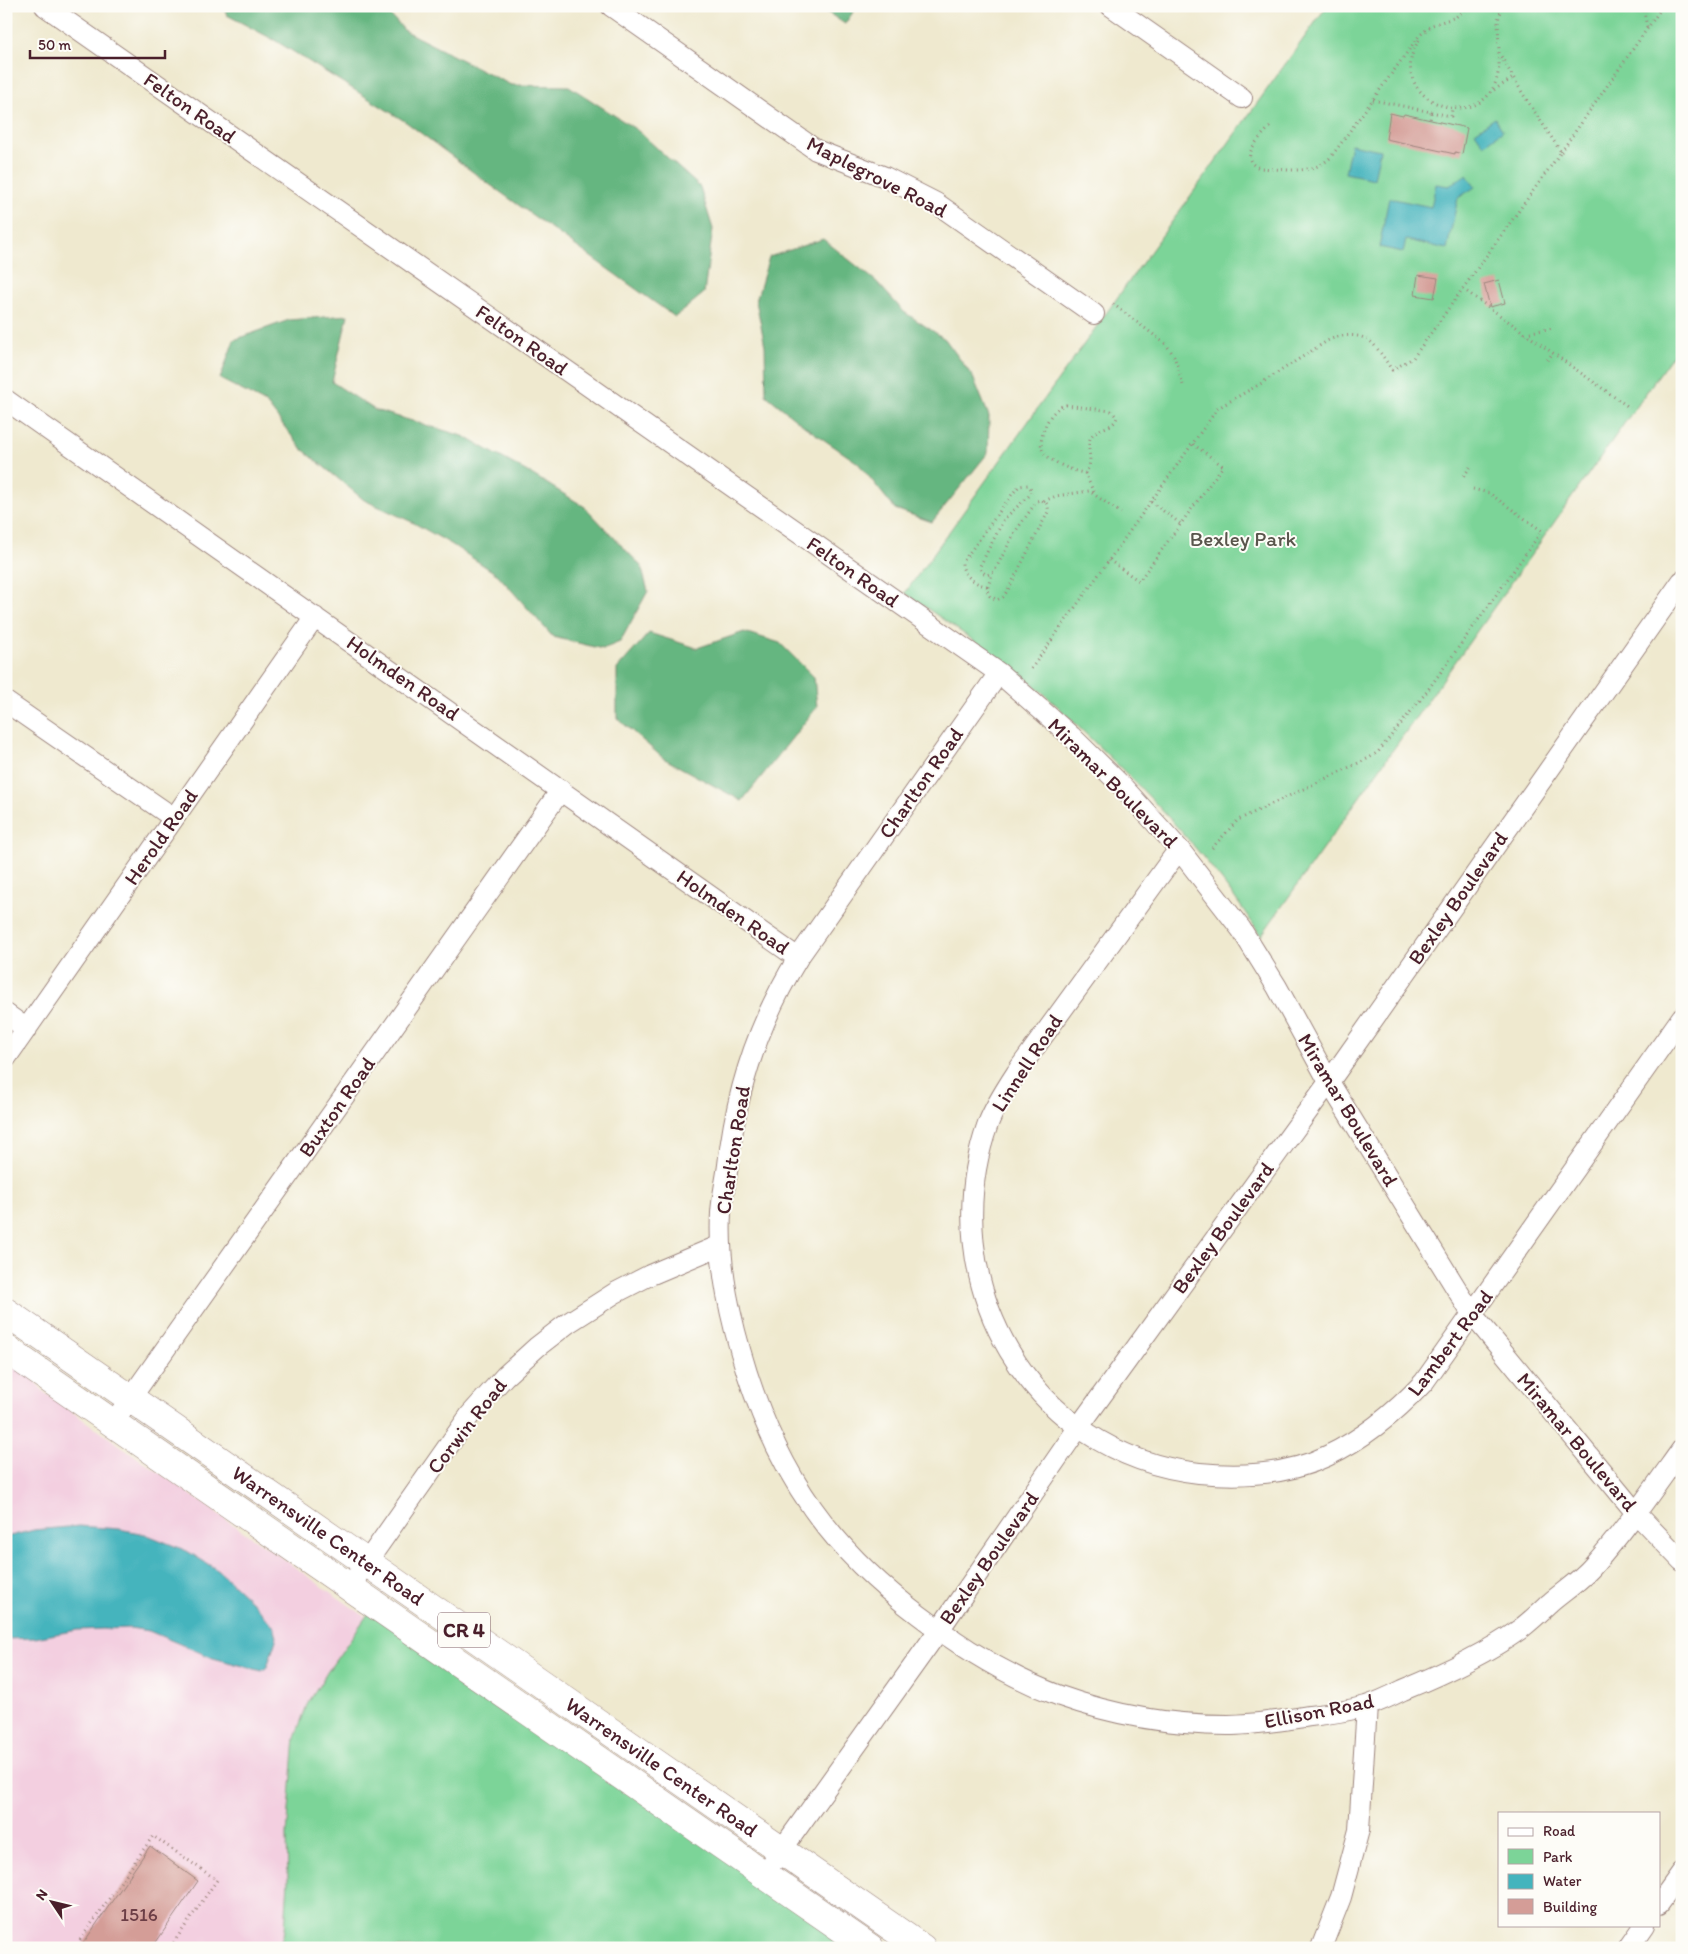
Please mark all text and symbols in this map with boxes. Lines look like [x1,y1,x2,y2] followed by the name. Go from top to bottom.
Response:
[30,28,165,60] scale bar
[38,36,71,54] text: 50 m
[139,67,242,149] street label: Felton Road
[803,130,952,223] street label: Maplegrove Road
[471,299,574,381] street label: Felton Road
[1190,526,1297,551] park label: Bexley Park
[802,531,905,613] street label: Felton Road
[342,630,464,726] street label: Holmden Road
[1043,712,1184,853] street label: Miramar Boulevard
[873,722,968,843] street label: Charlton Road
[118,784,203,890] street label: Herold Road
[1402,826,1513,969] street label: Bexley Boulevard
[672,864,794,960] street label: Holmden Road
[986,1009,1067,1116] street label: Linnell Road
[1293,1029,1404,1191] street label: Miramar Boulevard
[293,1051,381,1162] street label: Buxton Road
[710,1083,755,1216] street label: Charlton Road
[1166,1157,1279,1299] street label: Bexley Boulevard
[1402,1285,1498,1401] street label: Lambert Road
[1512,1367,1643,1517] street label: Miramar Boulevard
[421,1372,512,1479] street label: Corwin Road
[227,1460,429,1610] street label: Warrensville Center Road
[933,1486,1044,1629] street label: Bexley Boulevard
[438,1612,490,1648] road number: CR 4
[1262,1688,1376,1733] street label: Ellison Road
[561,1691,763,1842] street label: Warrensville Center Road
[1498,1812,1660,1926] legend
[1543,1822,1576,1840] text: Road
[1543,1848,1573,1866] text: Park
[1543,1872,1582,1890] text: Water
[28,1876,78,1926] north arrow
[32,1886,51,1904] text: N
[1543,1898,1597,1916] text: Building
[120,1903,158,1926] house number: 1516

